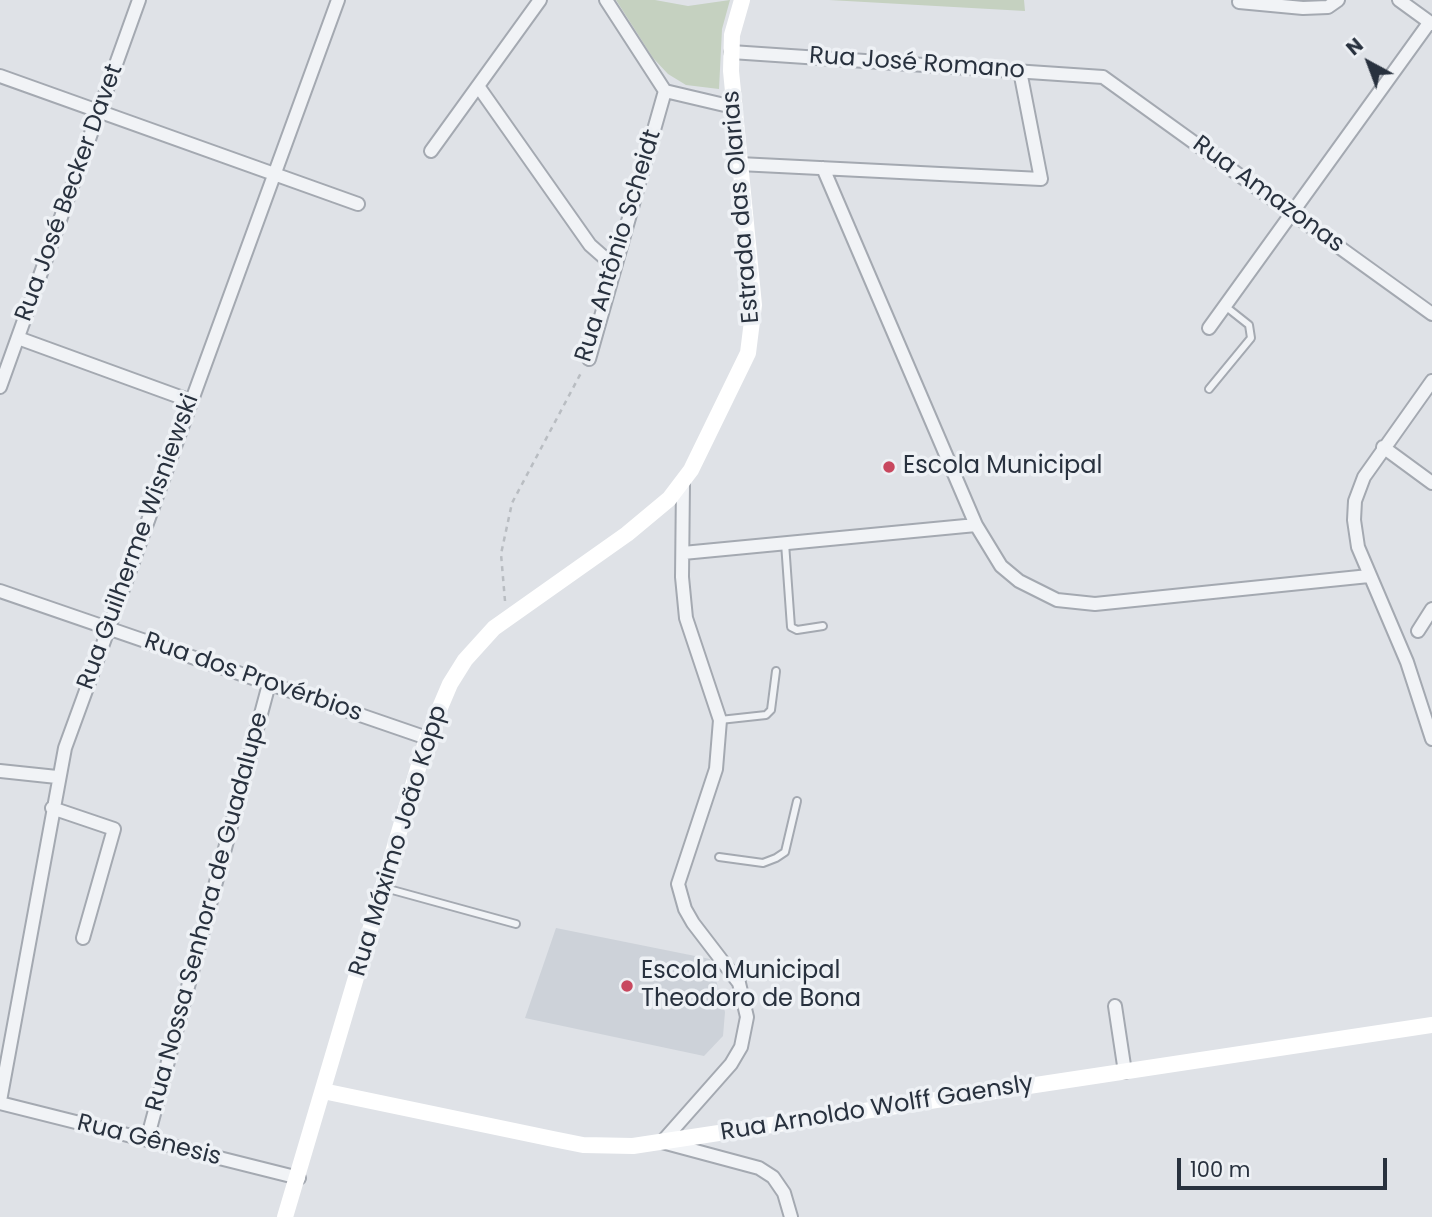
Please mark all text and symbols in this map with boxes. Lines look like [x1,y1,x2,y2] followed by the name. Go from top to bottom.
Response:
[1334,28,1404,98] north arrow
[1341,32,1369,62] text: N
[808,42,1026,86] street label: Rua José Romano
[10,61,130,325] street label: Rua José Becker Davet
[717,89,767,325] street label: Estrada das Olarias
[570,127,668,365] street label: Rua Antônio Scheidt
[1187,130,1349,260] street label: Rua Amazonas
[72,390,206,694] street label: Rua Guilherme Wisniewski
[903,453,1102,481] place label: Escola Municipal
[881,459,897,475] marker: Escola Municipal
[140,627,366,729] street label: Rua dos Provérbios
[344,702,454,980] street label: Rua Máximo João Kopp
[141,709,275,1115] street label: Rua Nossa Senhora de Guadalupe
[641,958,861,1014] place label: Escola Municipal Theodoro de Bona
[619,978,635,994] marker: Escola Municipal Theodoro de Bona
[719,1070,1035,1148] street label: Rua Arnoldo Wolff Gaensly
[74,1109,224,1173] street label: Rua Gênesis
[1180,1144,1390,1188] scale bar
[1190,1155,1250,1184] text: 100 m

